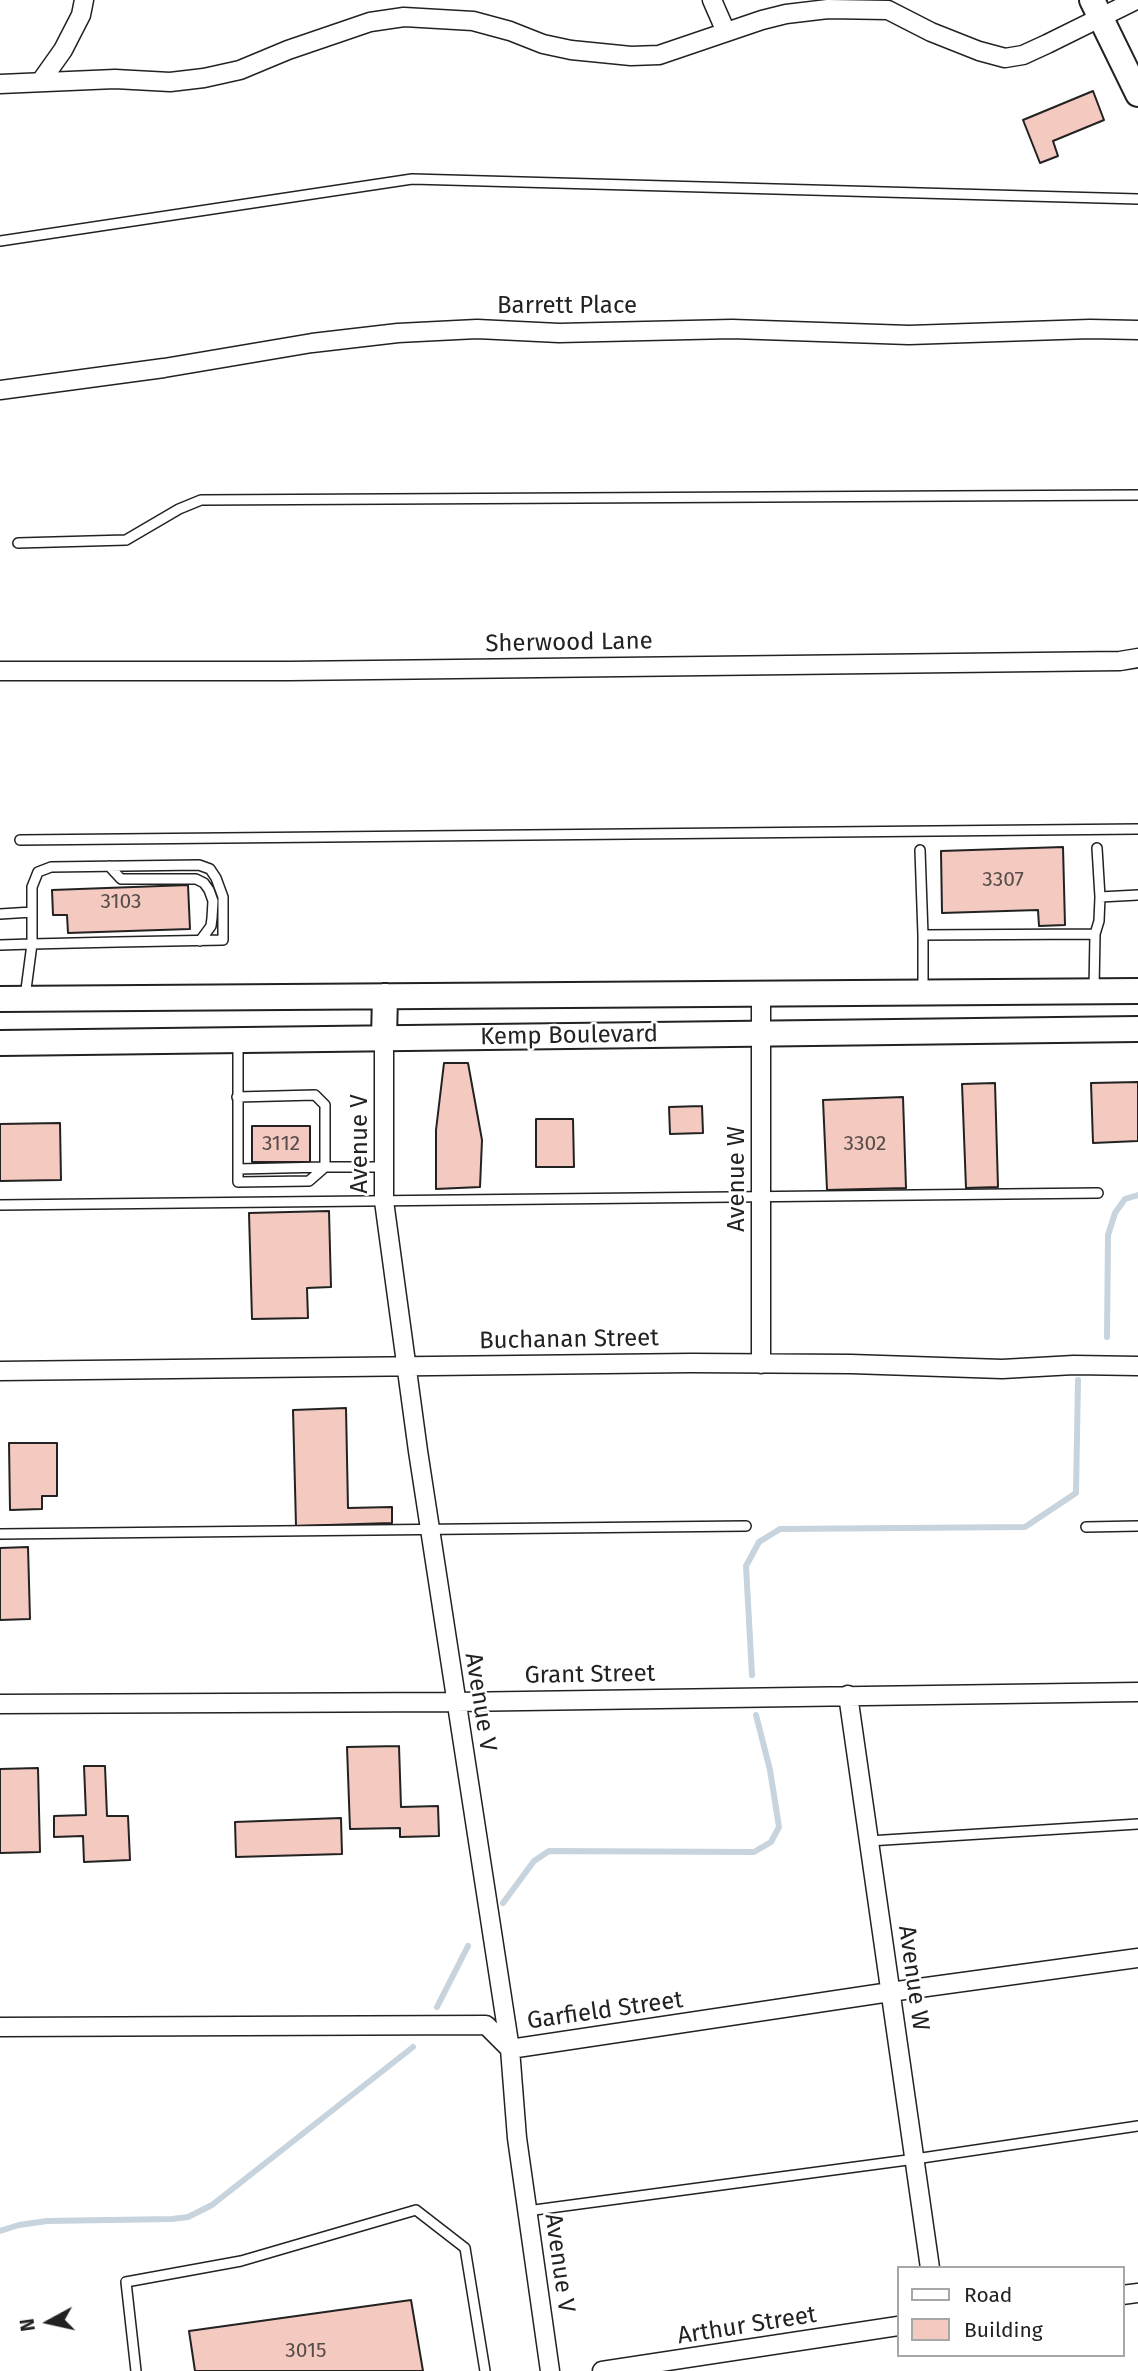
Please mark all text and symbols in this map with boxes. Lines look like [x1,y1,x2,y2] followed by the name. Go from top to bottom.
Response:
[497,292,637,320] street label: Barrett Place
[485,627,653,659] street label: Sherwood Lane
[982,867,1024,893] house number: 3307
[100,889,142,915] house number: 3103
[480,1020,658,1052] street label: Kemp Boulevard
[346,1094,374,1194] street label: Avenue V
[723,1126,751,1232] street label: Avenue W
[262,1131,300,1157] house number: 3112
[844,1131,886,1157] house number: 3302
[479,1324,659,1356] street label: Buchanan Street
[458,1651,502,1753] street label: Avenue V
[524,1659,656,1691] street label: Grant Street
[891,1924,935,2032] street label: Avenue W
[525,1986,685,2036] street label: Garfield Street
[538,2212,580,2314] street label: Avenue V
[897,2266,1124,2357] legend
[964,2282,1012,2308] text: Road
[14,2287,84,2357] north arrow
[675,2301,819,2351] street label: Arthur Street
[15,2317,40,2333] text: N
[964,2317,1043,2343] text: Building
[285,2338,327,2364] house number: 3015

